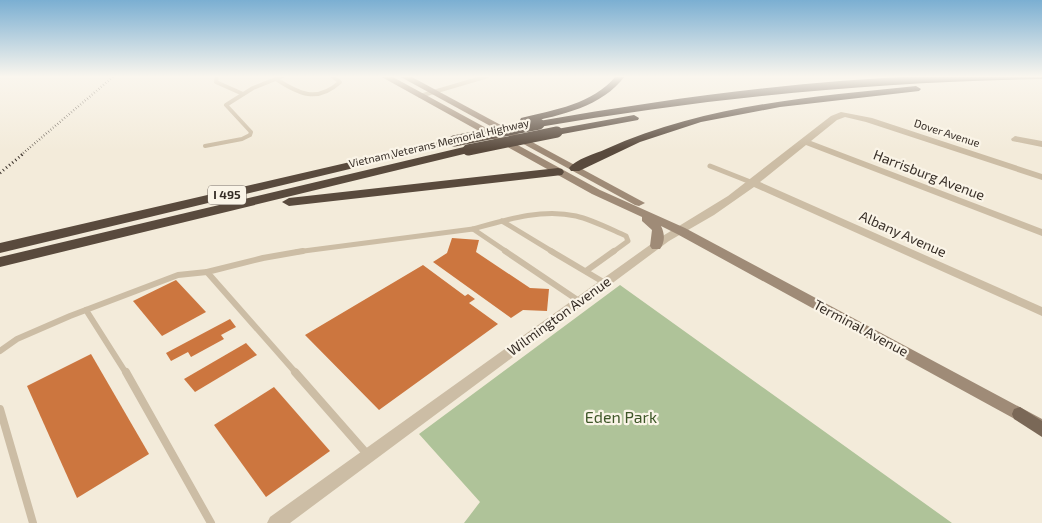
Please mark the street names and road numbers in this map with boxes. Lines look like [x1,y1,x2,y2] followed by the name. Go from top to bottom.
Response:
[348,115,530,170] street label: Vietnam Veterans Memorial Highway
[913,116,982,149] street label: Dover Avenue
[871,145,987,204] street label: Harrisburg Avenue
[208,186,246,204] road number: I 495
[857,207,949,260] street label: Albany Avenue
[504,272,614,359] street label: Wilmington Avenue
[811,295,911,360] street label: Terminal Avenue

